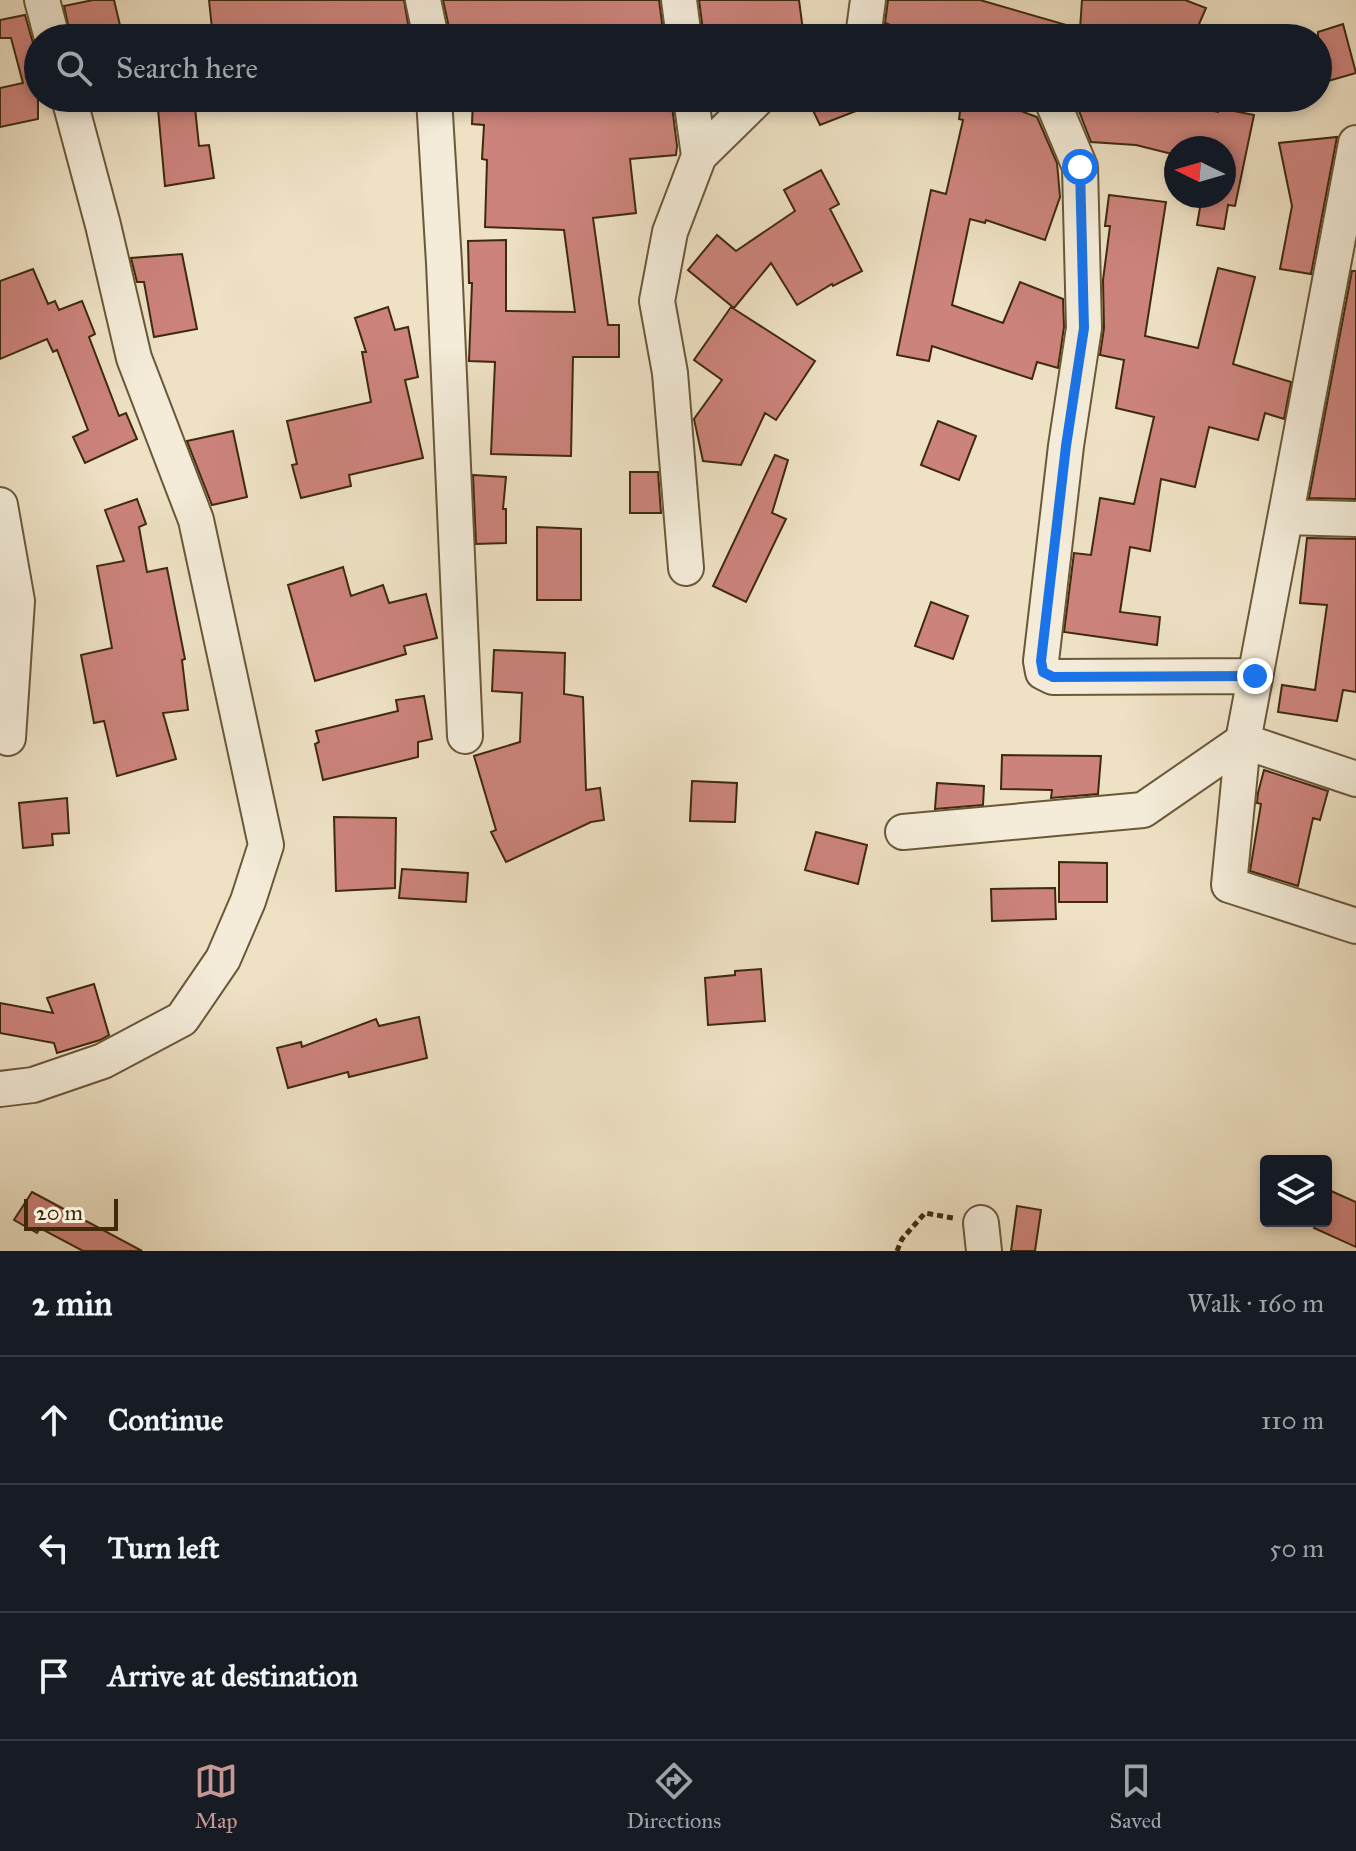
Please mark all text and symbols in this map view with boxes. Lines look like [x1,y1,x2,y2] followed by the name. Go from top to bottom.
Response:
[24,24,1332,112] search box
[52,46,96,90] icon: search
[116,50,258,86] text: Search here
[1164,136,1236,208] north arrow
[1062,149,1098,185] route start
[1237,658,1273,694] route end
[1260,1155,1332,1227] map controls
[1260,1155,1332,1227] button: layers
[24,1195,118,1231] scale bar
[36,1199,83,1226] text: 20 m
[32,1283,112,1324] text: 2 min
[1188,1287,1324,1319] text: Walk · 160 m
[32,1398,76,1442] icon: ahead
[108,1402,223,1438] text: Continue
[1261,1404,1324,1436] text: 110 m
[32,1526,76,1570] icon: left
[108,1530,219,1566] text: Turn left
[1269,1532,1324,1564] text: 50 m
[32,1654,76,1698] icon: arrive
[108,1658,358,1694] text: Arrive at destination
[194,1759,238,1834] tab: Map
[626,1759,721,1834] tab: Directions
[1110,1759,1162,1834] tab: Saved

